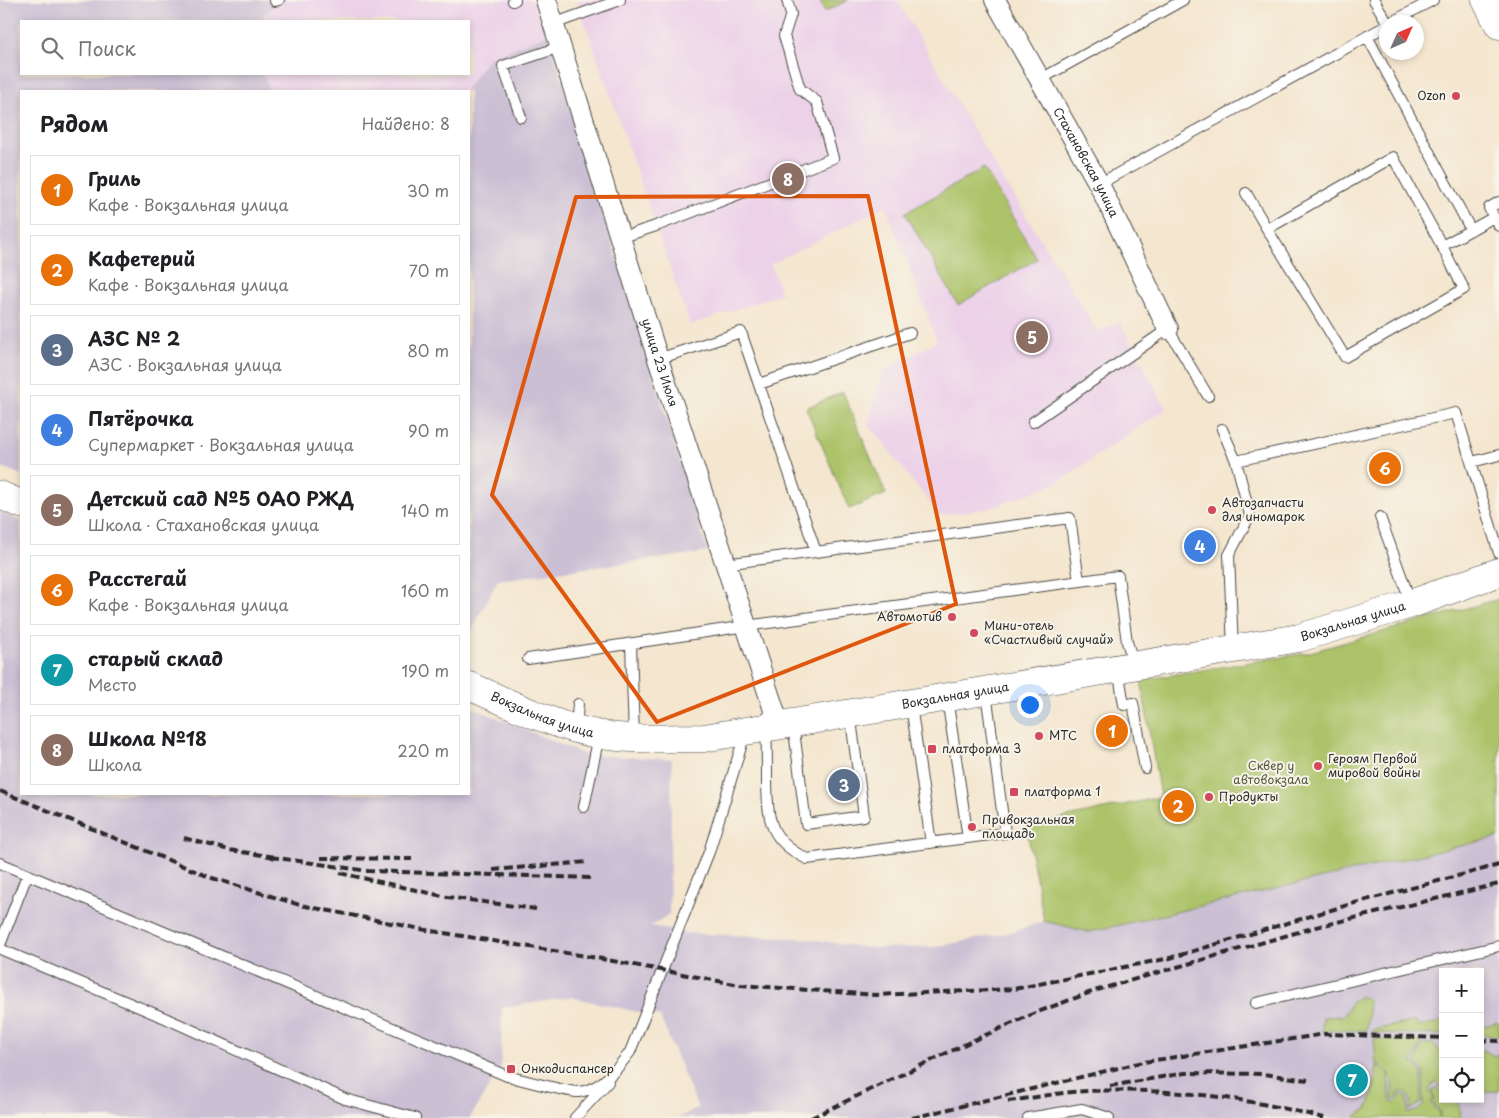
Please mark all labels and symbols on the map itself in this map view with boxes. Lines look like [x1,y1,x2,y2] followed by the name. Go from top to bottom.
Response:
[1379,15,1424,60] north arrow
[1417,86,1446,104] place label: Ozon
[1450,90,1462,102] marker: Ozon
[1049,104,1124,220] street label: Стахановская улица
[772,160,804,198] pin: 8
[638,316,683,409] street label: улица 23 Июля
[1016,318,1048,356] pin: 5
[1369,449,1401,487] pin: 6
[1222,493,1306,525] place label: Автозапчасти для иномарок
[1206,504,1218,516] marker: Автозапчасти для иномарок
[1184,527,1216,565] pin: 4
[1298,596,1408,645] street label: Вокзальная улица
[877,607,942,625] place label: Автомотив
[946,611,958,623] marker: Автомотив
[984,616,1113,648] place label: Мини-отель «Счастливый случай»
[968,627,980,639] marker: Мини-отель «Счастливый случай»
[900,677,1011,713] street label: Вокзальная улица
[488,687,596,741] street label: Вокзальная улица
[1017,692,1043,718] your location
[1096,712,1128,750] pin: 1
[1049,726,1077,744] place label: МТС
[1033,730,1045,742] marker: МТС
[942,739,1021,757] place label: платформа 3
[926,743,938,755] marker: платформа 3
[1328,749,1421,781] place label: Героям Первой мировой войны
[1233,756,1309,788] park label: Сквер у автовокзала
[1312,760,1324,772] marker: Героям Первой мировой войны
[828,766,860,804] pin: 3
[1024,782,1101,800] place label: платформа 1
[1008,786,1020,798] marker: платформа 1
[1162,787,1194,825] pin: 2
[1219,787,1278,805] place label: Продукты
[1203,791,1215,803] marker: Продукты
[982,810,1075,842] place label: Привокзальная площадь
[966,821,978,833] marker: Привокзальная площадь
[521,1059,614,1077] place label: Онкодиспансер
[1336,1061,1368,1099] pin: 7
[505,1063,517,1075] marker: Онкодиспансер

